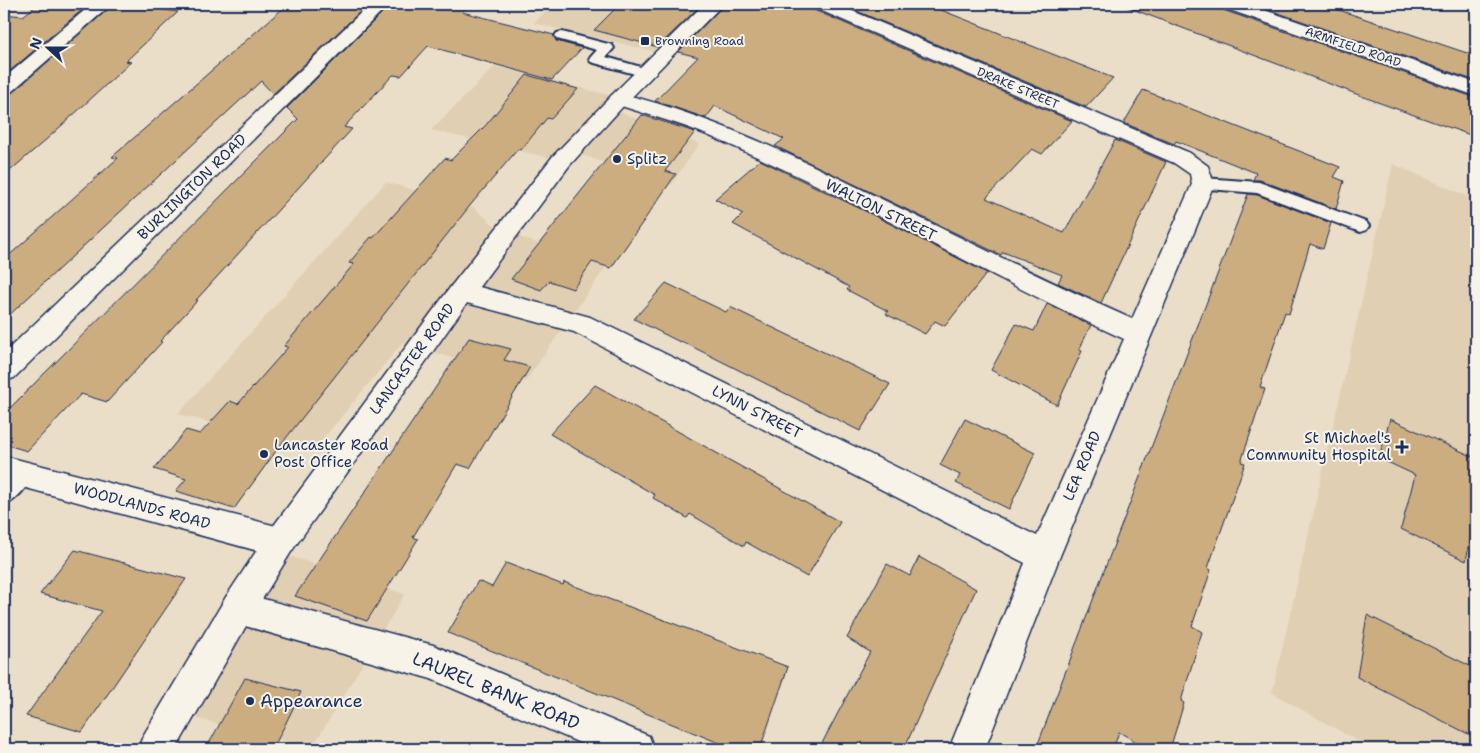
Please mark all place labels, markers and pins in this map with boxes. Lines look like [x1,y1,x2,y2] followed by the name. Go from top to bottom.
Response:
[655,33,744,49] place label: Browning Road
[639,35,651,47] marker: Browning Road
[627,149,667,169] place label: Splitz
[611,153,623,165] marker: Splitz
[1246,428,1391,465] place label: St Michael's Community Hospital
[274,435,389,472] place label: Lancaster Road Post Office
[1395,440,1409,454] marker: St Michael's Community Hospital
[258,448,270,460] marker: Lancaster Road Post Office
[260,689,363,713] place label: Appearance
[244,695,256,707] marker: Appearance

